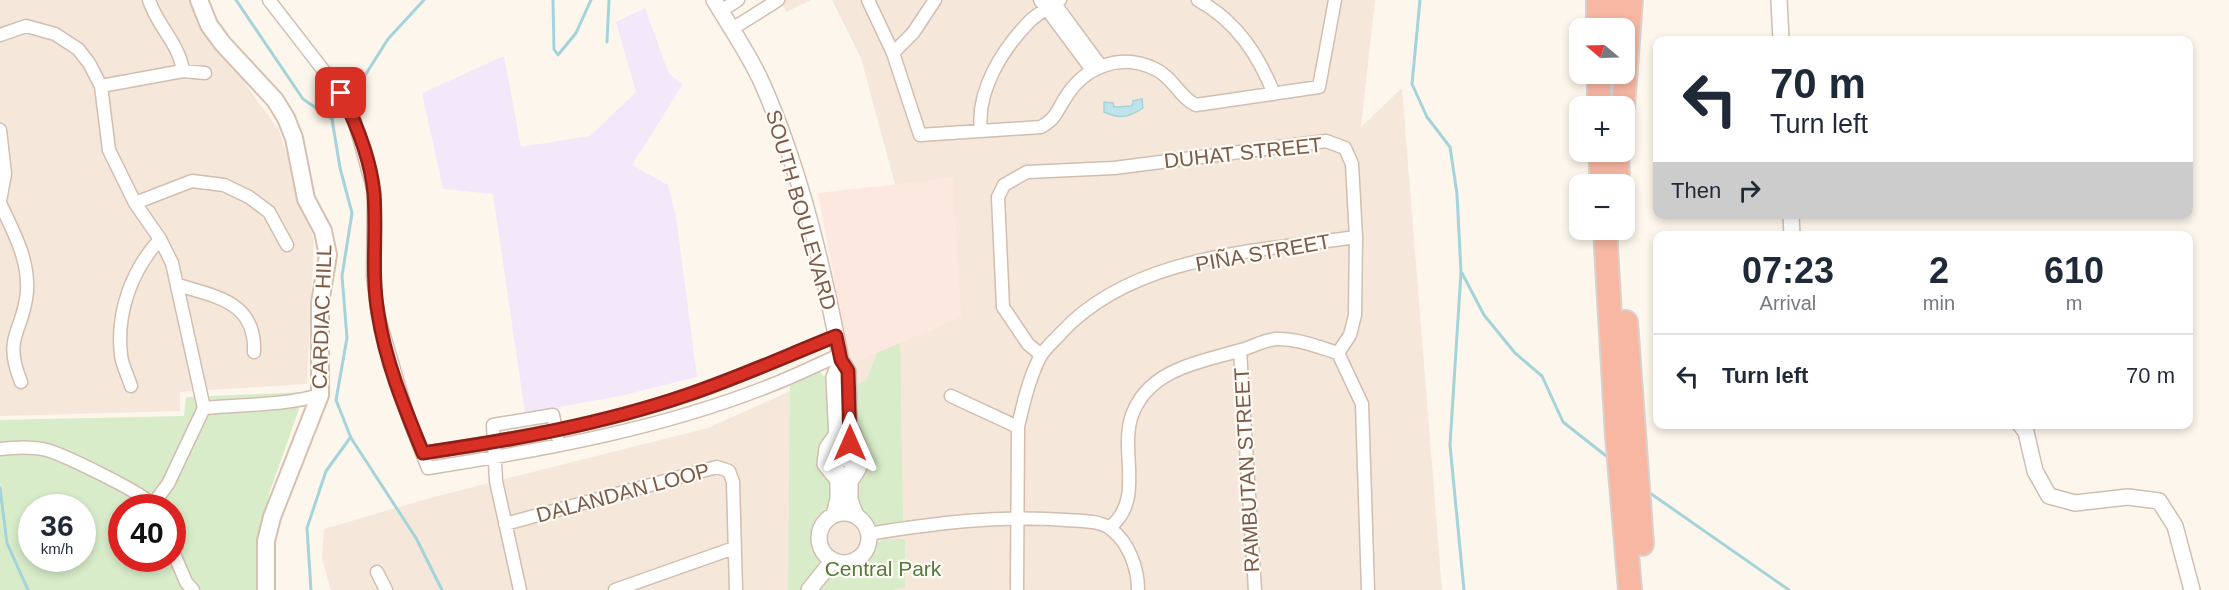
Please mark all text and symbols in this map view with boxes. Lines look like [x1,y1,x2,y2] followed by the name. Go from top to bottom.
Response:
[1569,18,1635,84] north arrow
[1569,18,1635,240] map controls
[1671,60,1749,138] icon: left
[1770,60,1866,107] text: 70 m
[315,67,366,118] pin
[324,76,357,109] icon: arrive
[1569,96,1635,162] button: +
[762,107,841,313] street label: SOUTH BOULEVARD
[1770,109,1868,139] text: Turn left
[1163,133,1323,172] street label: DUHAT STREET
[1569,174,1635,240] button: −
[1733,174,1766,207] icon: right
[1671,178,1721,203] text: Then
[1194,229,1332,276] street label: PIÑA STREET
[307,244,336,390] street label: CARDIAC HILL
[1742,250,1834,291] text: 07:23
[1929,250,1949,291] text: 2
[2044,250,2104,291] text: 610
[1760,292,1816,314] text: Arrival
[1923,292,1955,314] text: min
[2066,292,2082,314] text: m
[1671,360,1704,393] icon: left
[1722,363,1808,388] text: Turn left
[2126,363,2175,388] text: 70 m
[1230,367,1263,573] street label: RAMBUTAN STREET
[818,411,882,475] position arrow
[534,458,712,527] street label: DALANDAN LOOP
[108,494,186,572] speed limit sign: 40
[40,509,74,542] text: 36
[41,540,73,557] text: km/h
[825,557,942,580] park label: Central Park

